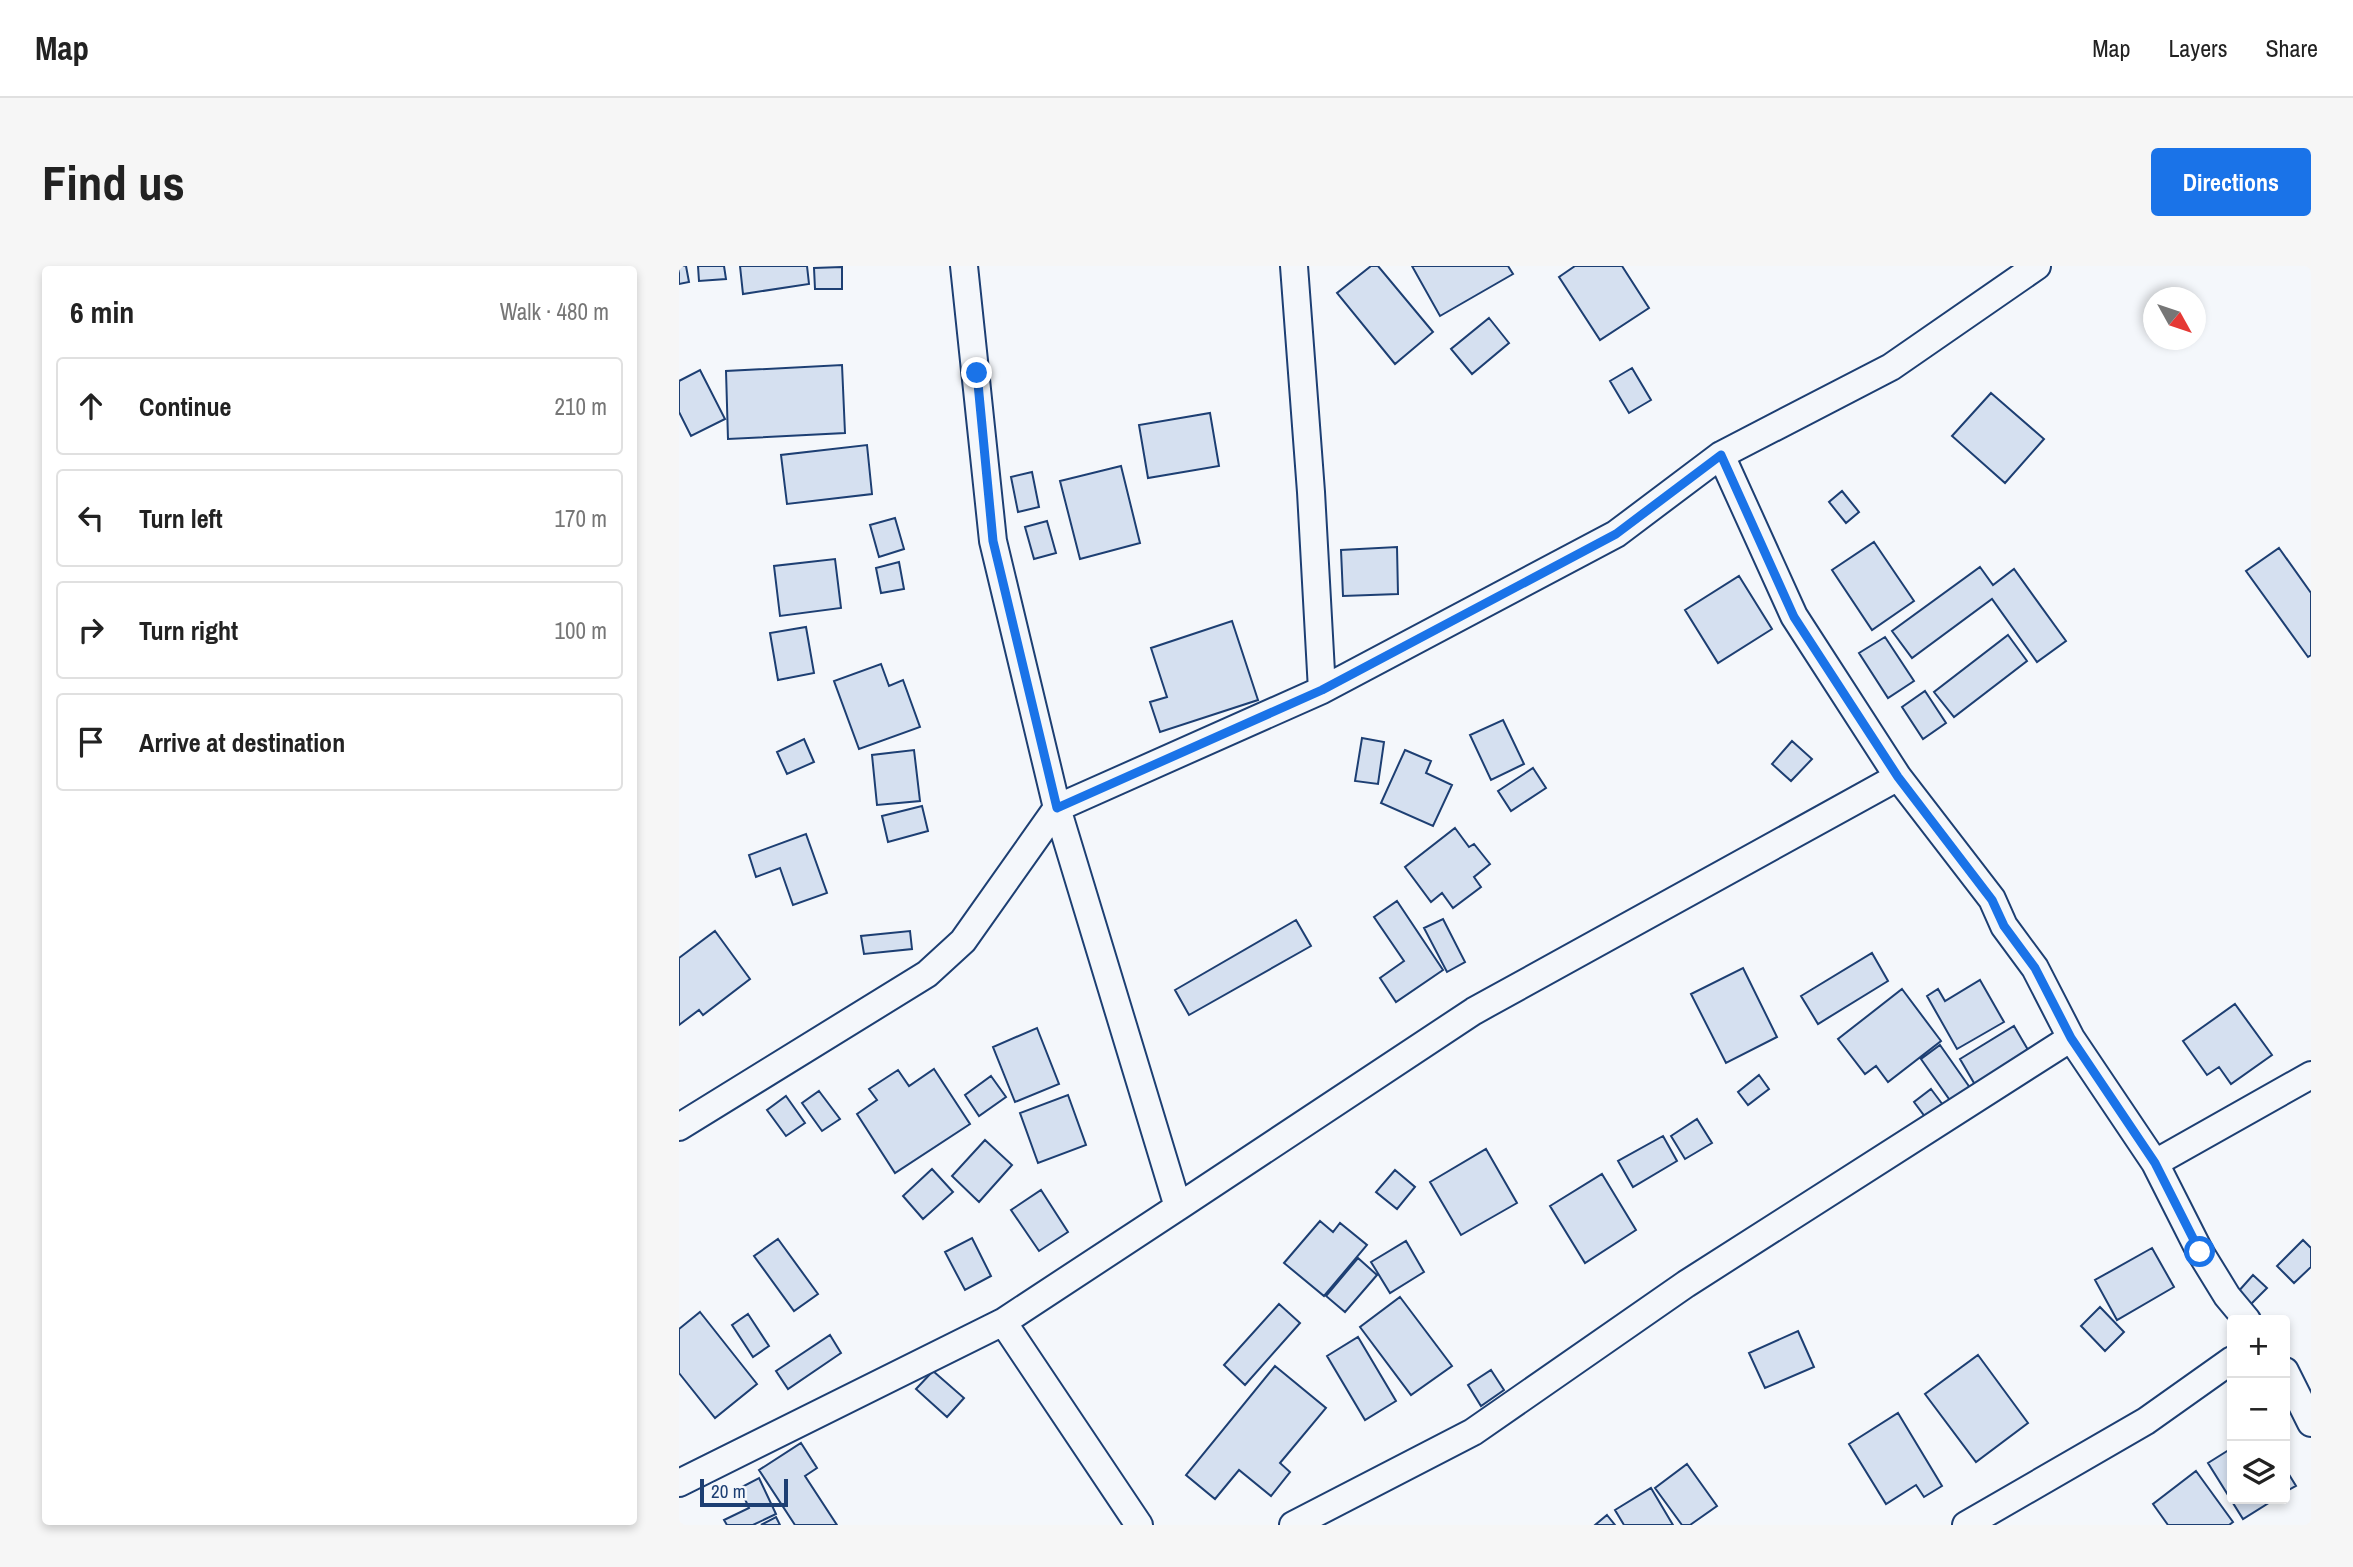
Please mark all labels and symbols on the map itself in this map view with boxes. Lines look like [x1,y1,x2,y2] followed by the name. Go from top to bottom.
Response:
[2143,287,2206,350] north arrow
[961,357,992,388] route end
[2184,1236,2215,1267] route start
[700,1476,787,1508] scale bar

